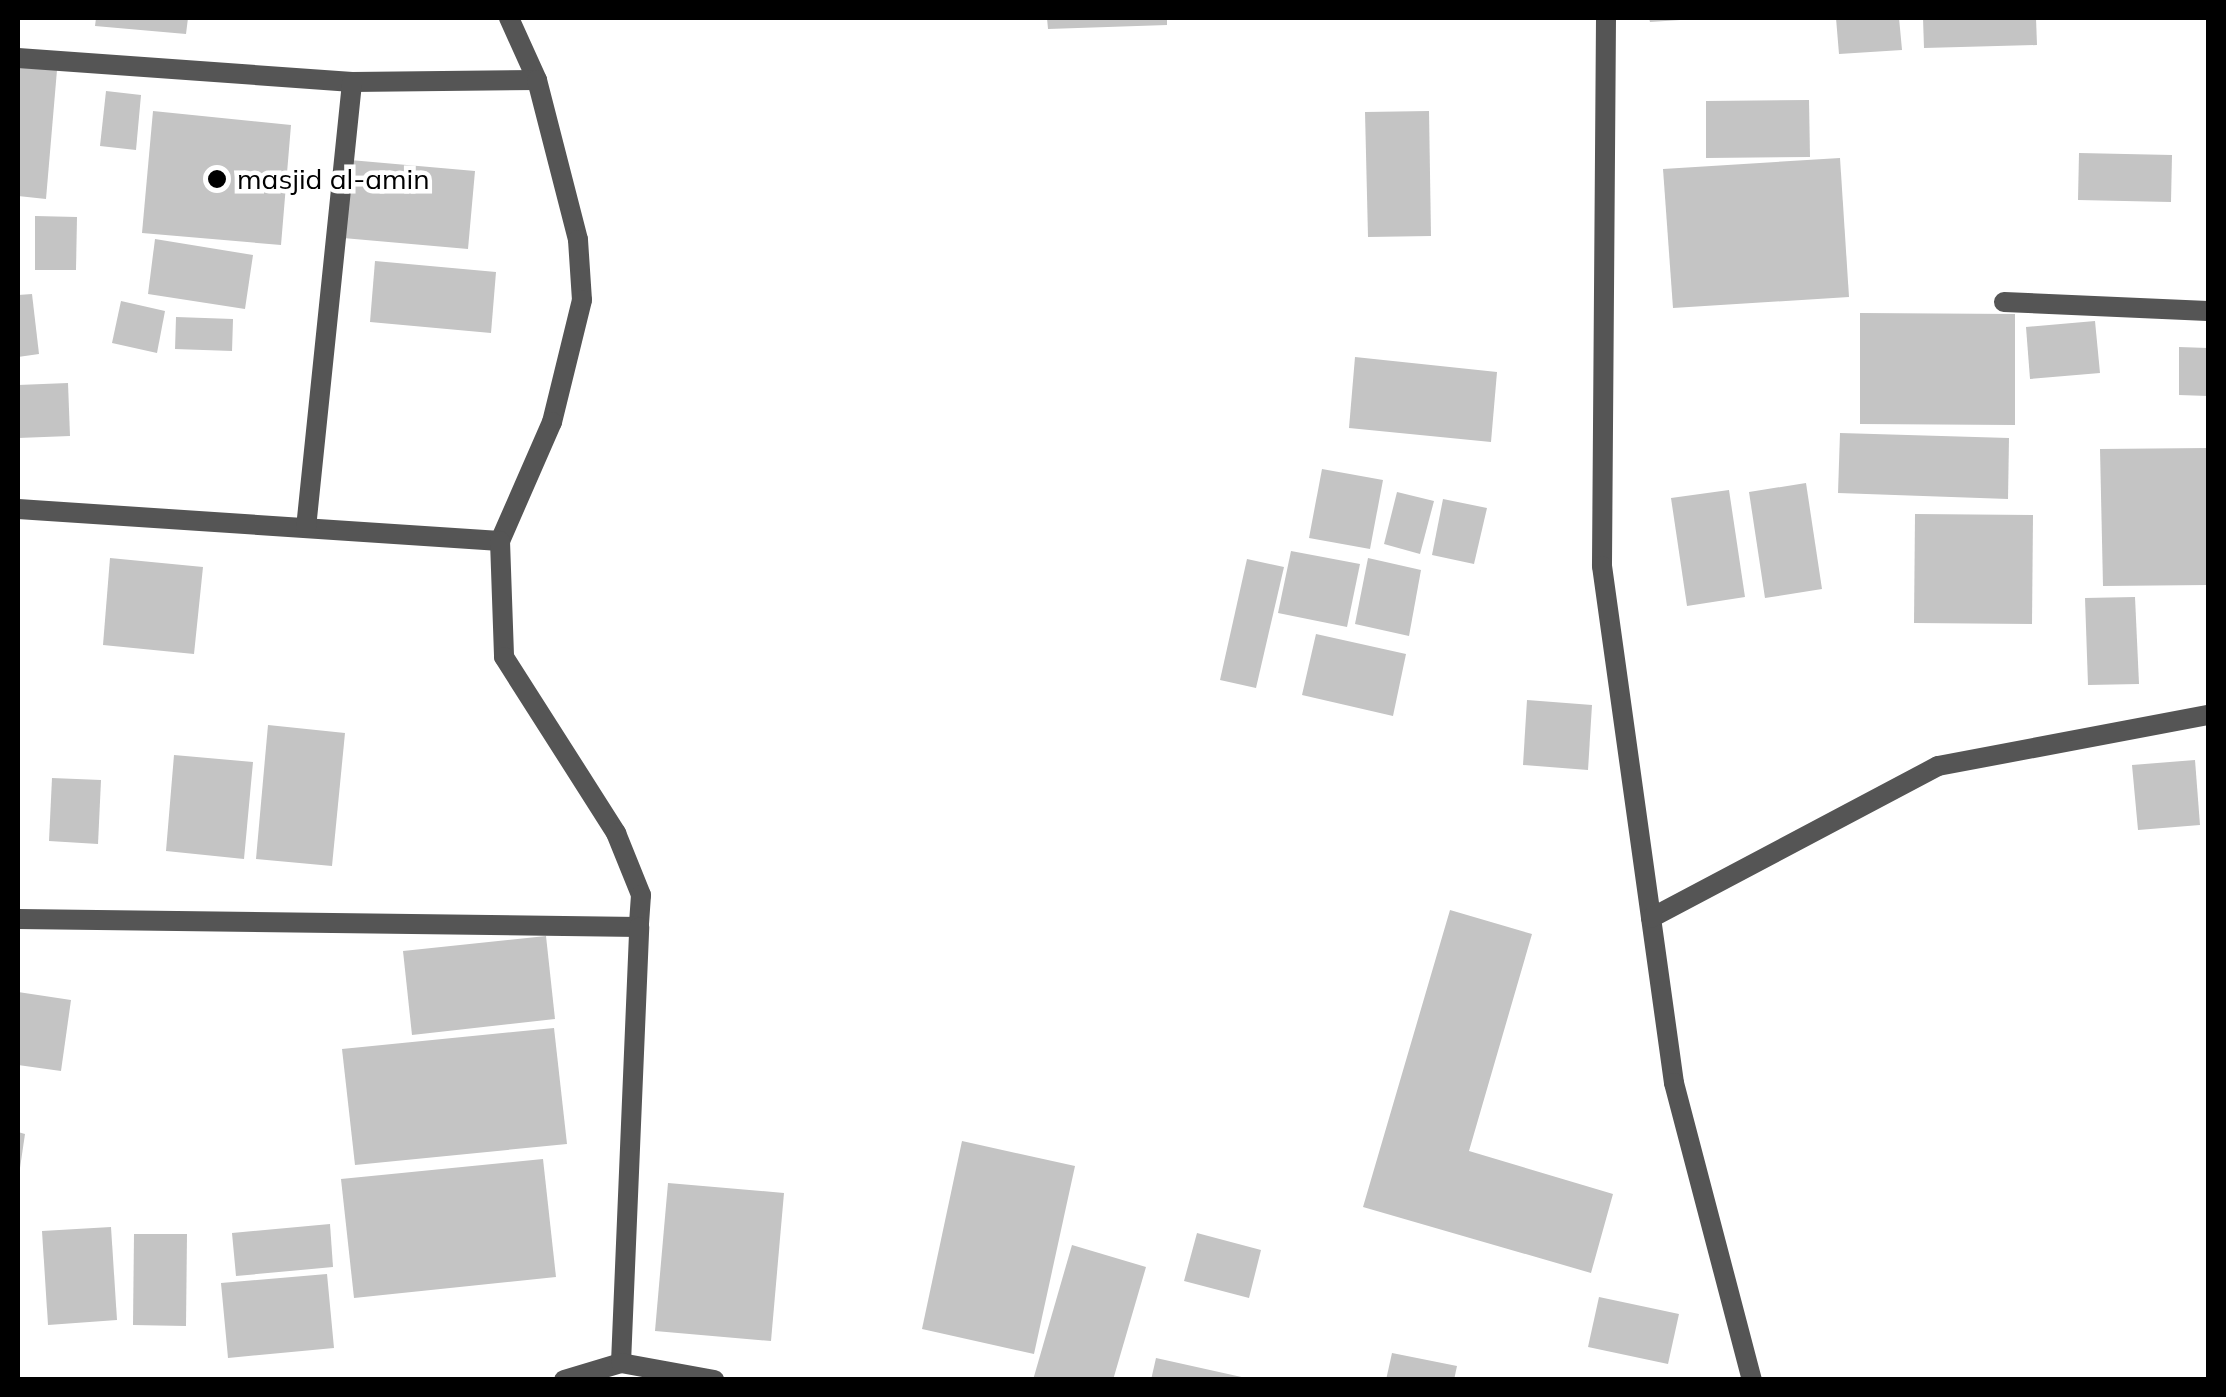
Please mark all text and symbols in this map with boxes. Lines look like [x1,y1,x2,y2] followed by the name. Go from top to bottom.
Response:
[237,162,430,196] place label: masjid al-amin
[206,168,228,190] marker: masjid al-amin

